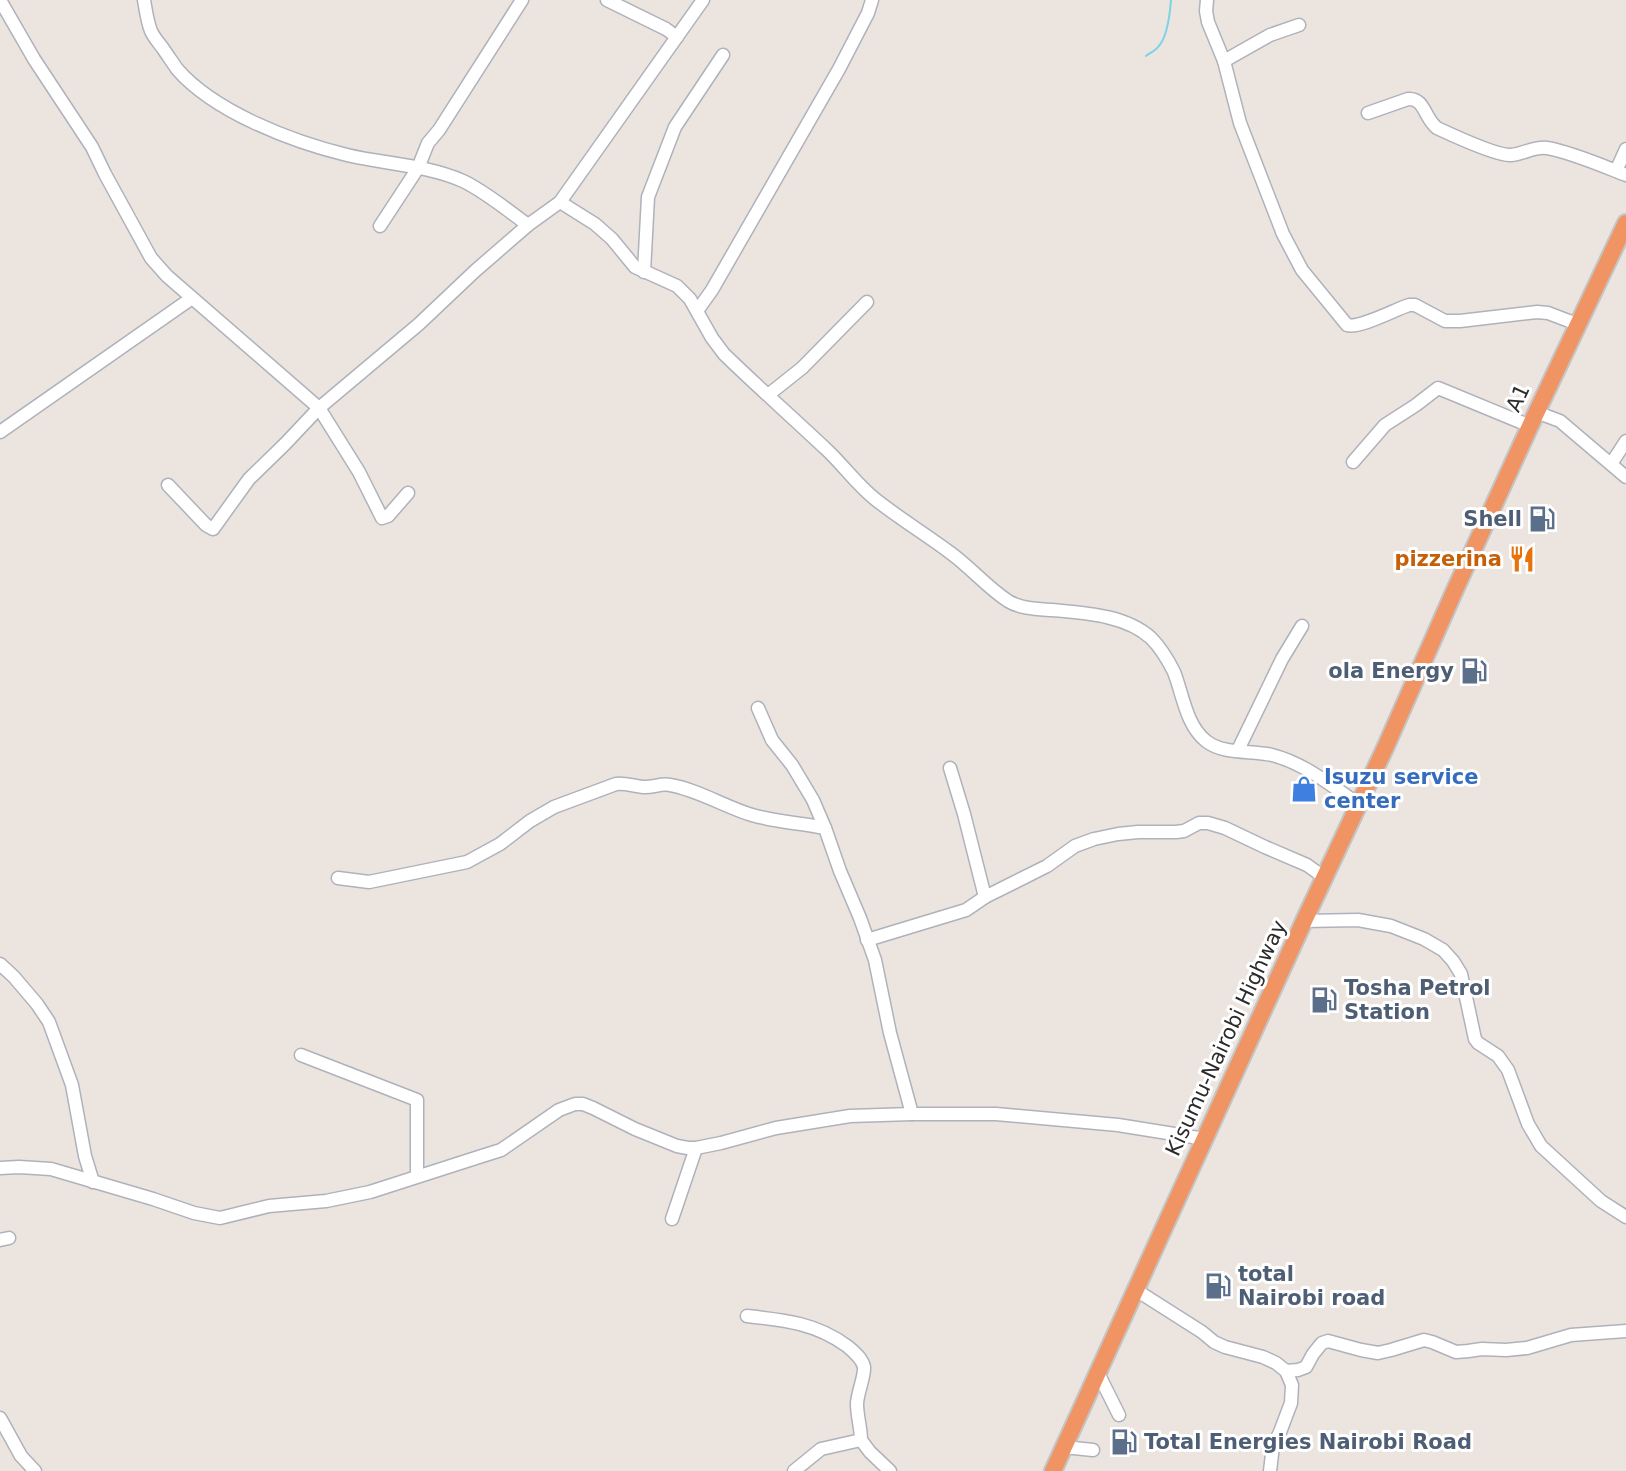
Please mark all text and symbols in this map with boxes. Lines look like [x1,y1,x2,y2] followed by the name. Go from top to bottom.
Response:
[1501,380,1535,416] street label: A1
[1527,504,1557,534] fuel station icon: Shell
[1463,507,1522,531] place label: Shell
[1507,544,1537,574] restaurant icon: pizzerina
[1394,547,1502,571] place label: pizzerina
[1459,656,1489,686] fuel station icon: ola Energy
[1328,659,1454,683] place label: ola Energy
[1324,765,1478,813] place label: Isuzu service center
[1289,774,1319,804] shop icon: Isuzu service center
[1161,916,1291,1160] street label: Kisumu-Nairobi Highway
[1344,976,1491,1024] place label: Tosha Petrol Station
[1309,985,1339,1015] fuel station icon: Tosha Petrol Station
[1238,1262,1385,1310] place label: total Nairobi road
[1203,1271,1233,1301] fuel station icon: total Nairobi road
[1109,1427,1139,1457] fuel station icon: Total Energies Nairobi Road
[1144,1430,1472,1454] place label: Total Energies Nairobi Road

